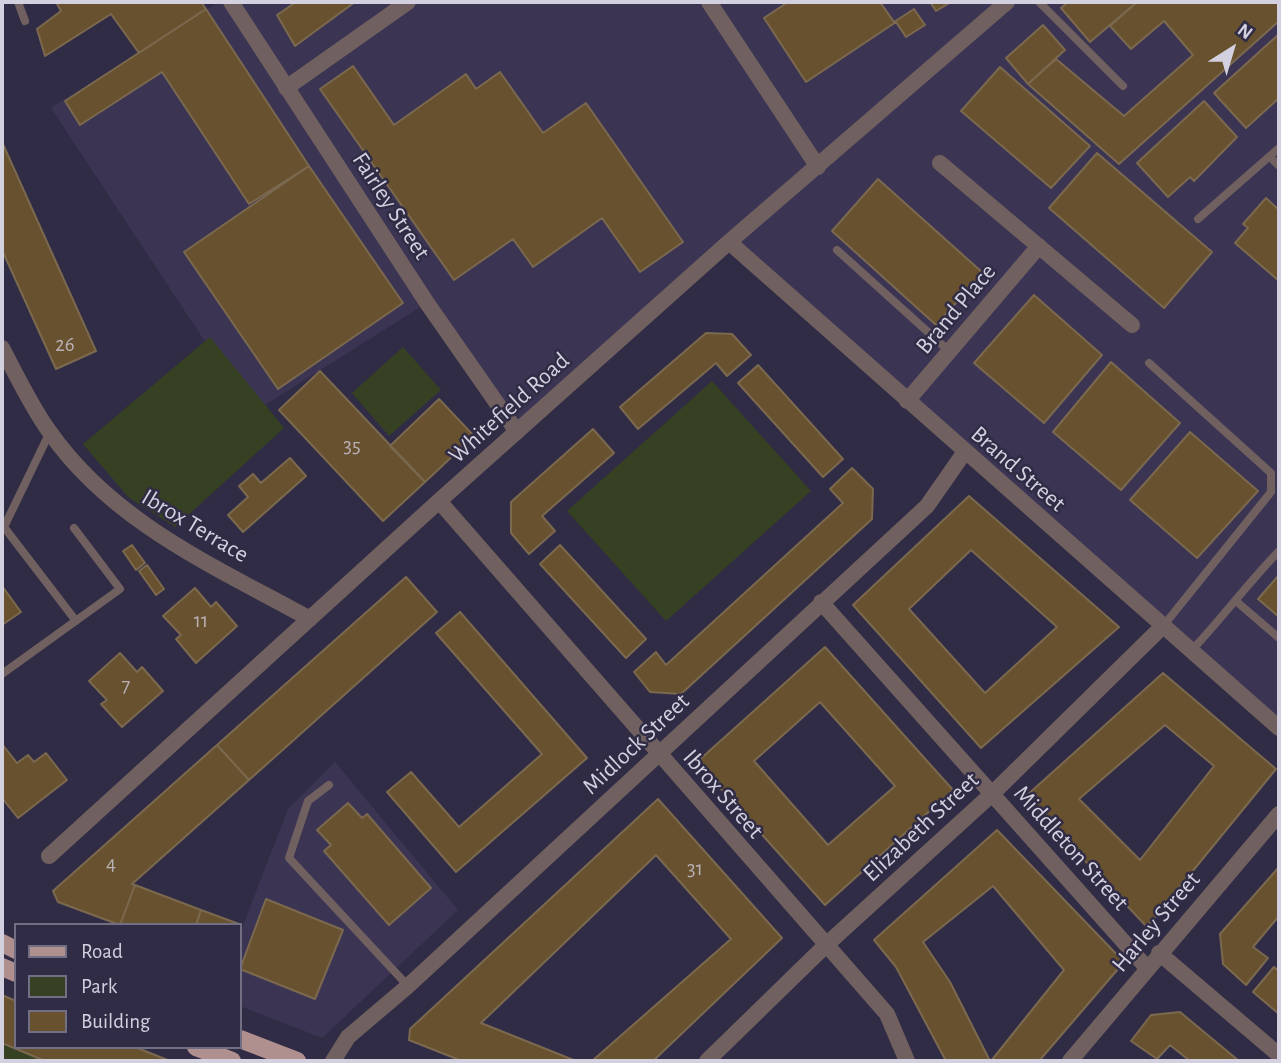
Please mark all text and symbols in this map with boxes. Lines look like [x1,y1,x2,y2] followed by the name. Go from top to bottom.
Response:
[1197,14,1267,84] north arrow
[1234,20,1256,43] text: N
[346,147,436,265] street label: Fairley Street
[910,258,1002,360] street label: Brand Place
[55,332,75,358] house number: 26
[443,346,575,470] street label: Whitefield Road
[965,420,1071,518] street label: Brand Street
[343,433,361,459] house number: 35
[136,483,254,569] street label: Ibrox Terrace
[194,608,208,634] house number: 11
[122,673,130,699] house number: 7
[577,687,695,801] street label: Midlock Street
[677,744,769,844] street label: Ibrox Street
[857,766,985,888] street label: Elizabeth Street
[1007,780,1135,916] street label: Middleton Street
[106,851,116,877] house number: 4
[687,856,703,882] house number: 31
[1106,866,1206,978] street label: Harley Street
[14,923,242,1049] legend
[81,941,123,962] text: Road
[81,976,117,997] text: Park
[81,1011,150,1032] text: Building

